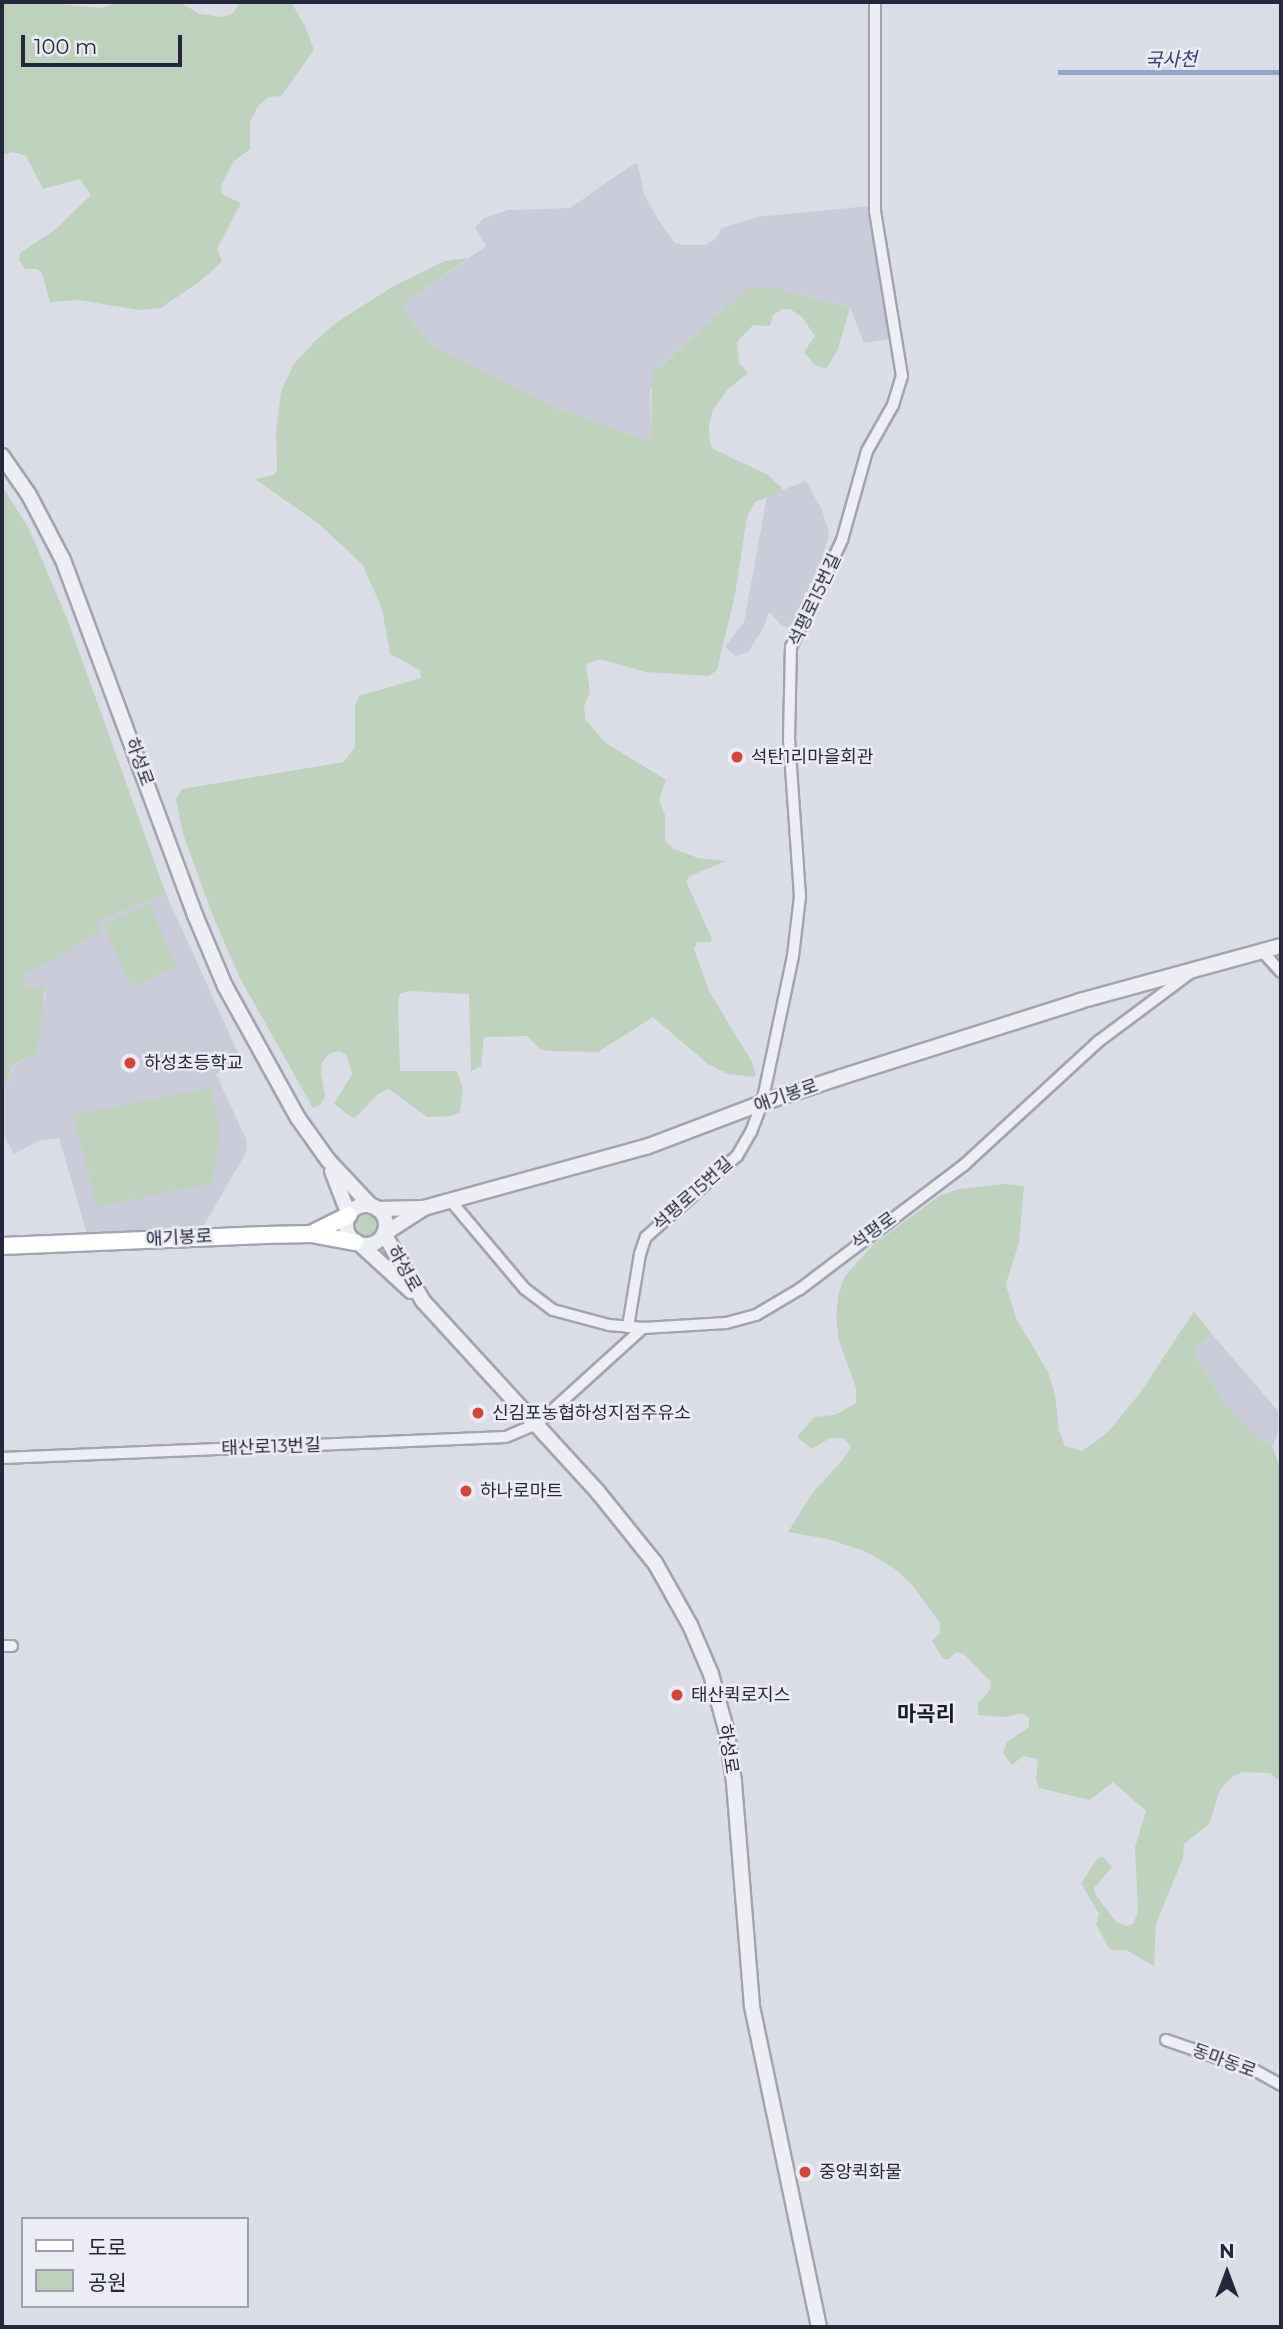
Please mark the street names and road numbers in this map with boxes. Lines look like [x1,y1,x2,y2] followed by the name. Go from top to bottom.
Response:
[784,550,846,650] street label: 석평로15번길
[120,735,158,789] street label: 하성로
[751,1075,821,1117] street label: 애기봉로
[649,1153,737,1235] street label: 석평로15번길
[848,1208,900,1254] street label: 석평로
[145,1225,213,1251] street label: 애기봉로
[382,1242,426,1296] street label: 하성로
[221,1434,321,1460] street label: 태산로13번길
[713,1723,743,1775] street label: 하성로
[1189,2040,1259,2082] street label: 동마동로

